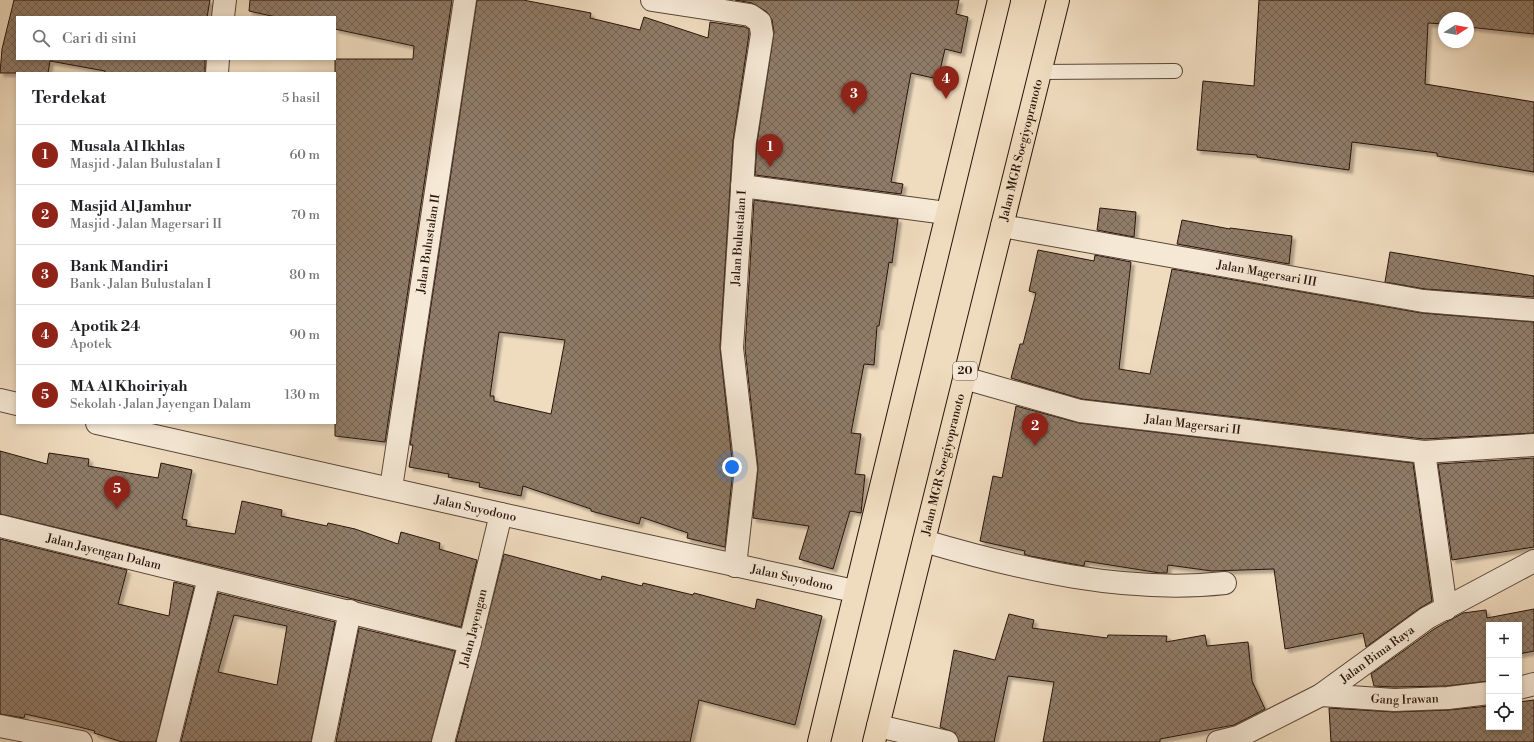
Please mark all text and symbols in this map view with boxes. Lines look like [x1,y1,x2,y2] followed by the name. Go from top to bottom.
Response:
[1438,12,1474,48] north arrow
[16,16,336,60] search box
[30,27,52,49] icon: search
[62,29,137,48] text: Cari di sini
[933,66,959,99] pin: 4
[996,77,1046,223] street label: Jalan MGR Soegiyopranoto
[841,81,867,114] pin: 3
[32,87,106,109] text: Terdekat
[282,90,320,106] text: 5 hasil
[757,134,783,167] pin: 1
[70,137,185,156] text: Musala Al Ikhlas
[42,147,48,163] text: 1
[289,147,320,163] text: 60 m
[70,156,221,172] text: Masjid · Jalan Bulustalan I
[728,189,750,287] street label: Jalan Bulustalan I
[413,193,443,296] street label: Jalan Bulustalan II
[70,197,192,216] text: Masjid Al Jamhur
[41,207,49,223] text: 2
[291,207,320,223] text: 70 m
[70,216,222,232] text: Masjid · Jalan Magersari II
[70,257,168,276] text: Bank Mandiri
[1215,257,1318,290] street label: Jalan Magersari III
[41,267,49,283] text: 3
[289,267,320,283] text: 80 m
[70,276,211,292] text: Bank · Jalan Bulustalan I
[70,317,140,336] text: Apotik 24
[41,327,49,343] text: 4
[289,327,320,343] text: 90 m
[70,336,111,352] text: Apotek
[953,362,977,380] road number: 20
[70,377,188,396] text: MA Al Khoiriyah
[41,387,49,403] text: 5
[285,387,320,403] text: 130 m
[918,392,968,538] street label: Jalan MGR Soegiyopranoto
[70,396,251,412] text: Sekolah · Jalan Jayengan Dalam
[1143,411,1242,438] street label: Jalan Magersari II
[1022,413,1048,446] pin: 2
[722,457,742,477] your location
[104,476,130,509] pin: 5
[432,491,518,525] street label: Jalan Suyodono
[44,530,163,573] street label: Jalan Jayengan Dalam
[748,561,835,594] street label: Jalan Suyodono
[456,587,490,670] street label: Jalan Jayengan
[1336,622,1418,687] street label: Jalan Bima Raya
[1486,622,1522,730] map controls
[1486,622,1522,658] button: +
[1486,658,1522,694] button: −
[1370,691,1439,708] street label: Gang Irawan
[1486,694,1522,730] button: locate

